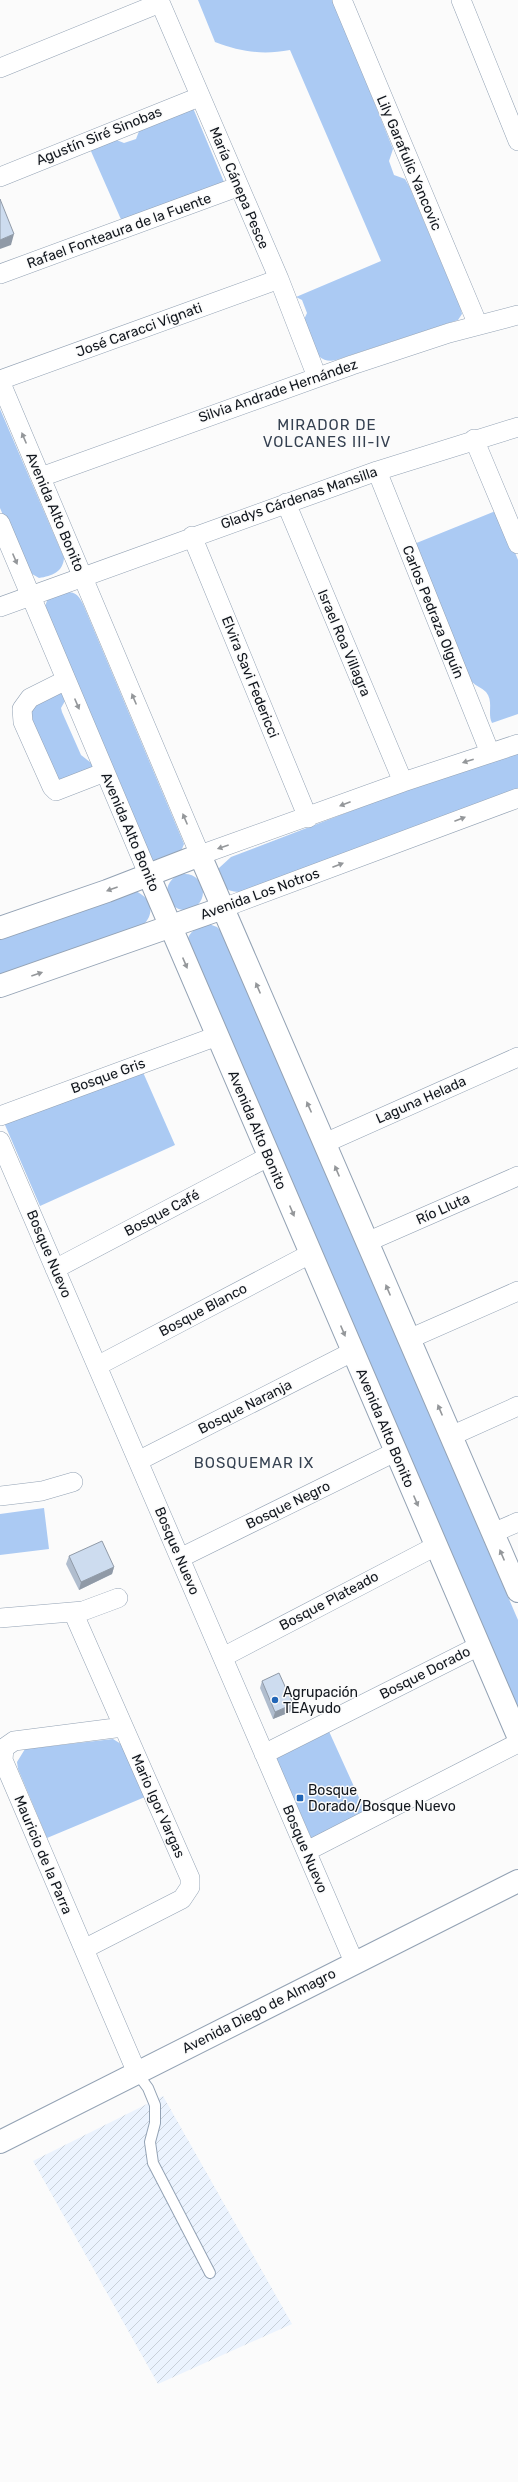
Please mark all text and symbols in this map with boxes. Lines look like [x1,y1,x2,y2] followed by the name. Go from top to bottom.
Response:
[373,93,445,233] street label: Lily Garafulic Yancovic
[34,103,164,169] street label: Agustín Siré Sinobas
[206,124,272,252] street label: María Cánepa Pesce
[24,190,214,272] street label: Rafael Fonteaura de la Fuente
[74,299,204,361] street label: José Caracci Vignati
[196,356,360,426] street label: Silvia Andrade Hernández
[263,416,391,451] district label: MIRADOR DE VOLCANES III-IV
[21,432,27,443] one-way arrow
[22,450,88,574] street label: Avenida Alto Bonito
[218,463,380,533] street label: Gladys Cárdenas Mansilla
[398,543,468,681] street label: Carlos Pedraza Olguín
[12,553,18,564] one-way arrow
[314,587,374,699] street label: Israel Roa Villagra
[218,614,282,740] street label: Elvira Savi Federicci
[131,693,137,705] one-way arrow
[74,699,80,711] one-way arrow
[461,758,473,764] one-way arrow
[97,770,163,894] street label: Avenida Alto Bonito
[339,801,351,807] one-way arrow
[182,814,188,825] one-way arrow
[454,816,466,822] one-way arrow
[216,844,228,850] one-way arrow
[333,862,345,868] one-way arrow
[198,865,322,923] street label: Avenida Los Notros
[106,887,118,893] one-way arrow
[182,957,189,969] one-way arrow
[31,970,43,976] one-way arrow
[254,982,261,994] one-way arrow
[68,1055,148,1097] street label: Bosque Gris
[224,1068,290,1192] street label: Avenida Alto Bonito
[373,1072,469,1128] street label: Laguna Helada
[306,1101,312,1113] one-way arrow
[334,1165,340,1177] one-way arrow
[122,1186,203,1240] street label: Bosque Café
[414,1190,472,1228] street label: Río Lluta
[289,1206,295,1218] one-way arrow
[23,1207,75,1301] street label: Bosque Nuevo
[156,1280,250,1340] street label: Bosque Blanco
[385,1284,391,1296] one-way arrow
[340,1325,346,1336] one-way arrow
[352,1366,418,1490] street label: Avenida Alto Bonito
[195,1376,295,1438] street label: Bosque Naranja
[437,1404,443,1415] one-way arrow
[194,1454,314,1472] district label: BOSQUEMAR IX
[243,1477,333,1533] street label: Bosque Negro
[414,1496,420,1508] one-way arrow
[151,1504,203,1598] street label: Bosque Nuevo
[499,1548,505,1560] one-way arrow
[276,1568,382,1634] street label: Bosque Plateado
[377,1643,473,1703] street label: Bosque Dorado
[283,1684,358,1717] place label: Agrupación TEAyudo
[270,1695,280,1705] marker: Agrupación TEAyudo
[127,1751,189,1861] street label: Mario Igor Vargas
[308,1782,456,1815] place label: Bosque Dorado/Bosque Nuevo
[10,1793,76,1917] street label: Mauricio de la Parra
[295,1793,305,1803] marker: Bosque Dorado/Bosque Nuevo
[279,1802,331,1896] street label: Bosque Nuevo
[179,1965,339,2057] street label: Avenida Diego de Almagro

